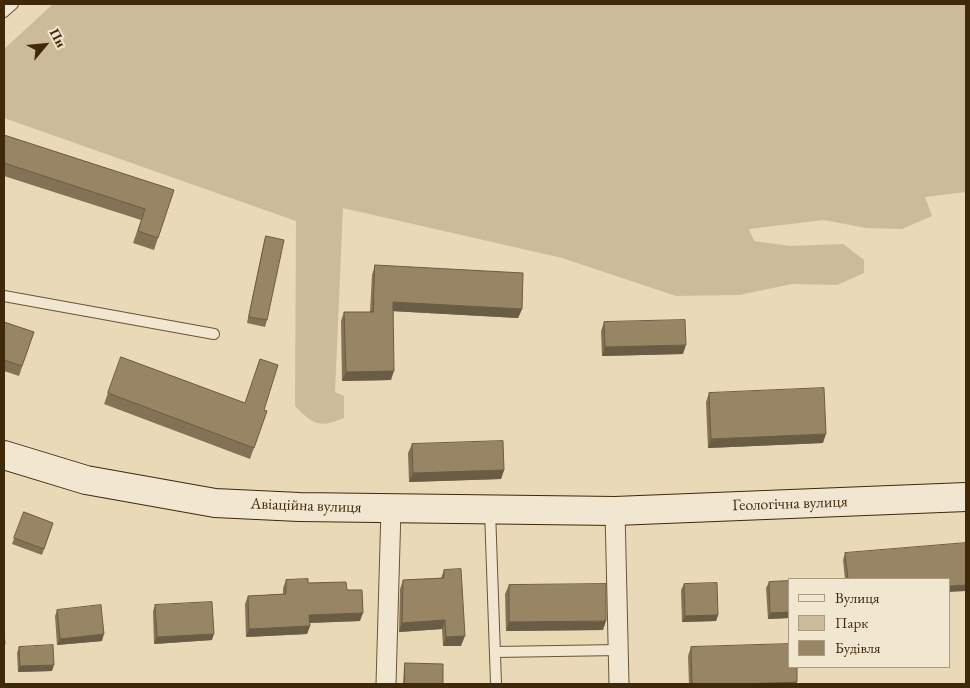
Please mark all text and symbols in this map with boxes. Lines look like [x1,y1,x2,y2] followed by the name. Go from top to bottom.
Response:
[20,20,70,70] north arrow
[46,25,71,51] text: Пн
[732,492,848,516] street label: Геологічна вулиця
[250,494,362,518] street label: Авіаційна вулиця
[788,578,950,668] legend
[835,588,880,607] text: Вулиця
[835,613,868,632] text: Парк
[835,638,881,657] text: Будівля

